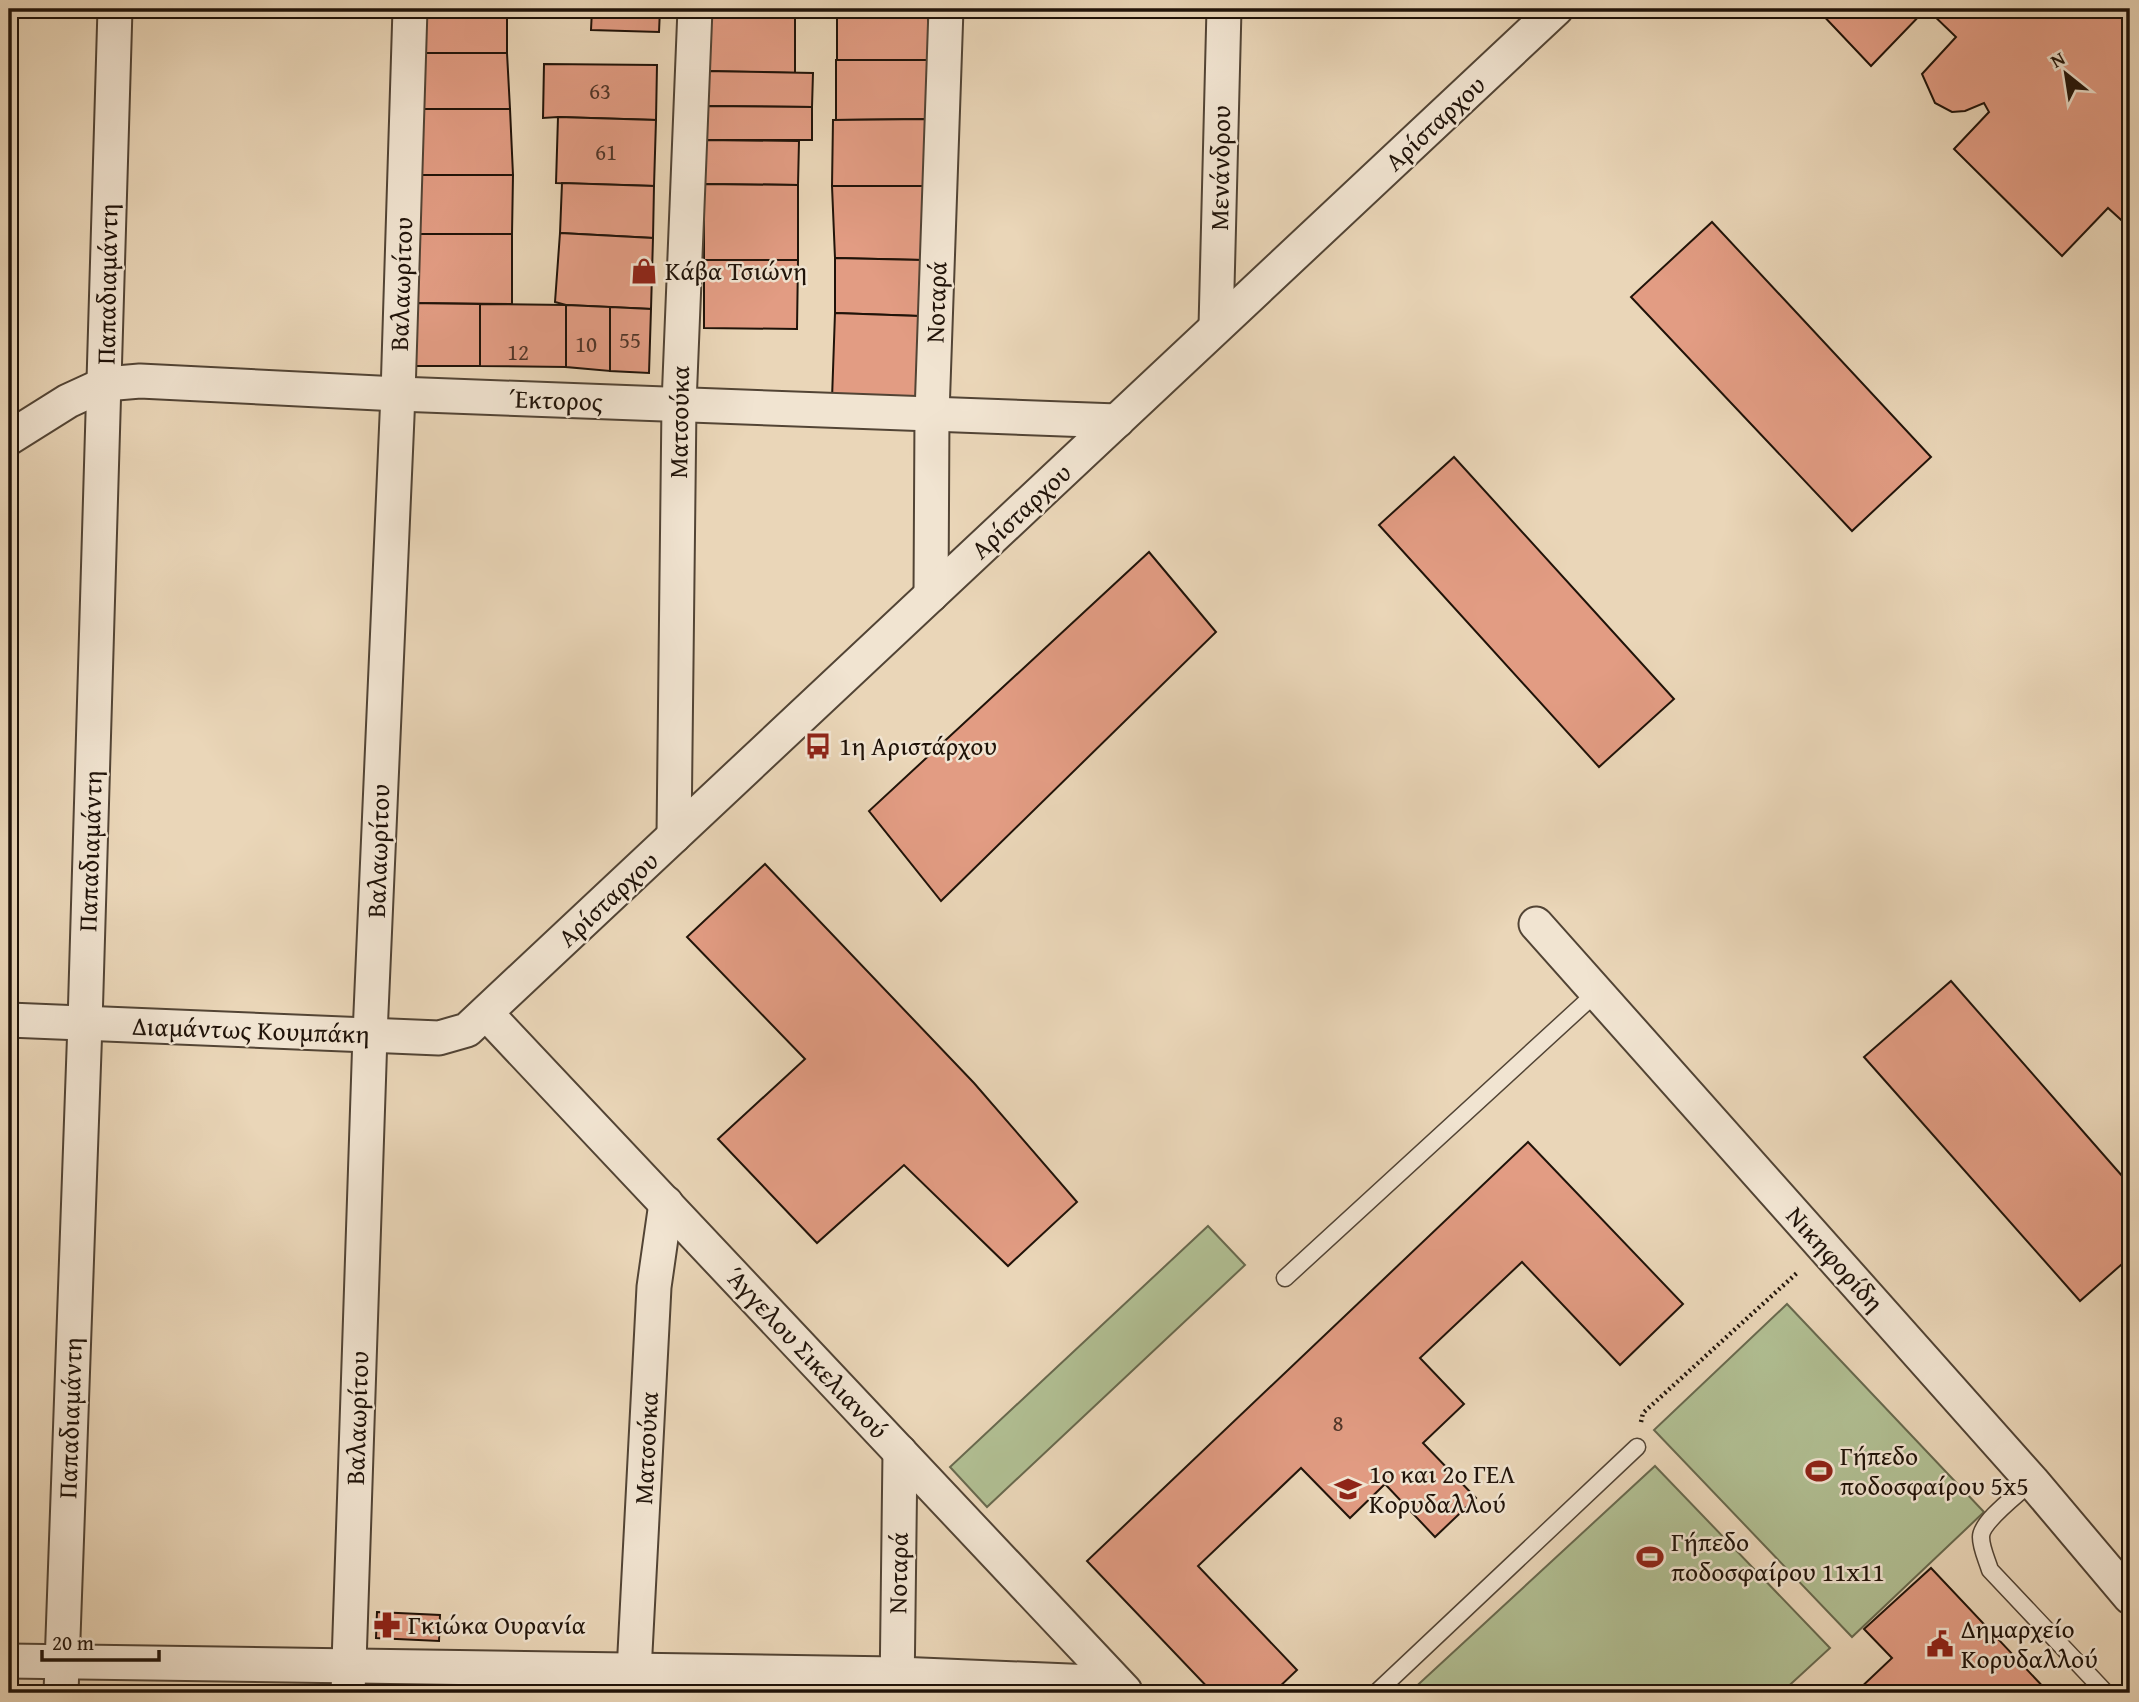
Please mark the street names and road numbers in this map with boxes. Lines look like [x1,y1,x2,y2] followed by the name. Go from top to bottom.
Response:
[1375,66,1494,180] street label: Αρίσταρχου
[1199,105,1240,231] street label: Μενάνδρου
[86,203,127,365] street label: Παπαδιαμάντη
[379,216,422,352] street label: Βαλαωρίτου
[915,260,956,344] street label: Νοταρά
[658,365,699,479] street label: Ματσούκα
[508,378,604,421] street label: Έκτορος
[961,454,1080,568] street label: Αρίσταρχου
[67,770,112,932] street label: Παπαδιαμάντη
[356,783,399,919] street label: Βαλαωρίτου
[548,842,667,956] street label: Αρίσταρχου
[132,1006,370,1053] street label: Διαμάντως Κουμπάκη
[1777,1197,1894,1320] street label: Νικηφορίδη
[717,1258,898,1447] street label: Άγγελου Σικελιανού
[47,1337,92,1499] street label: Παπαδιαμάντη
[335,1350,378,1486] street label: Βαλαωρίτου
[623,1390,668,1506] street label: Ματσούκα
[877,1532,918,1614] street label: Νοταρά

